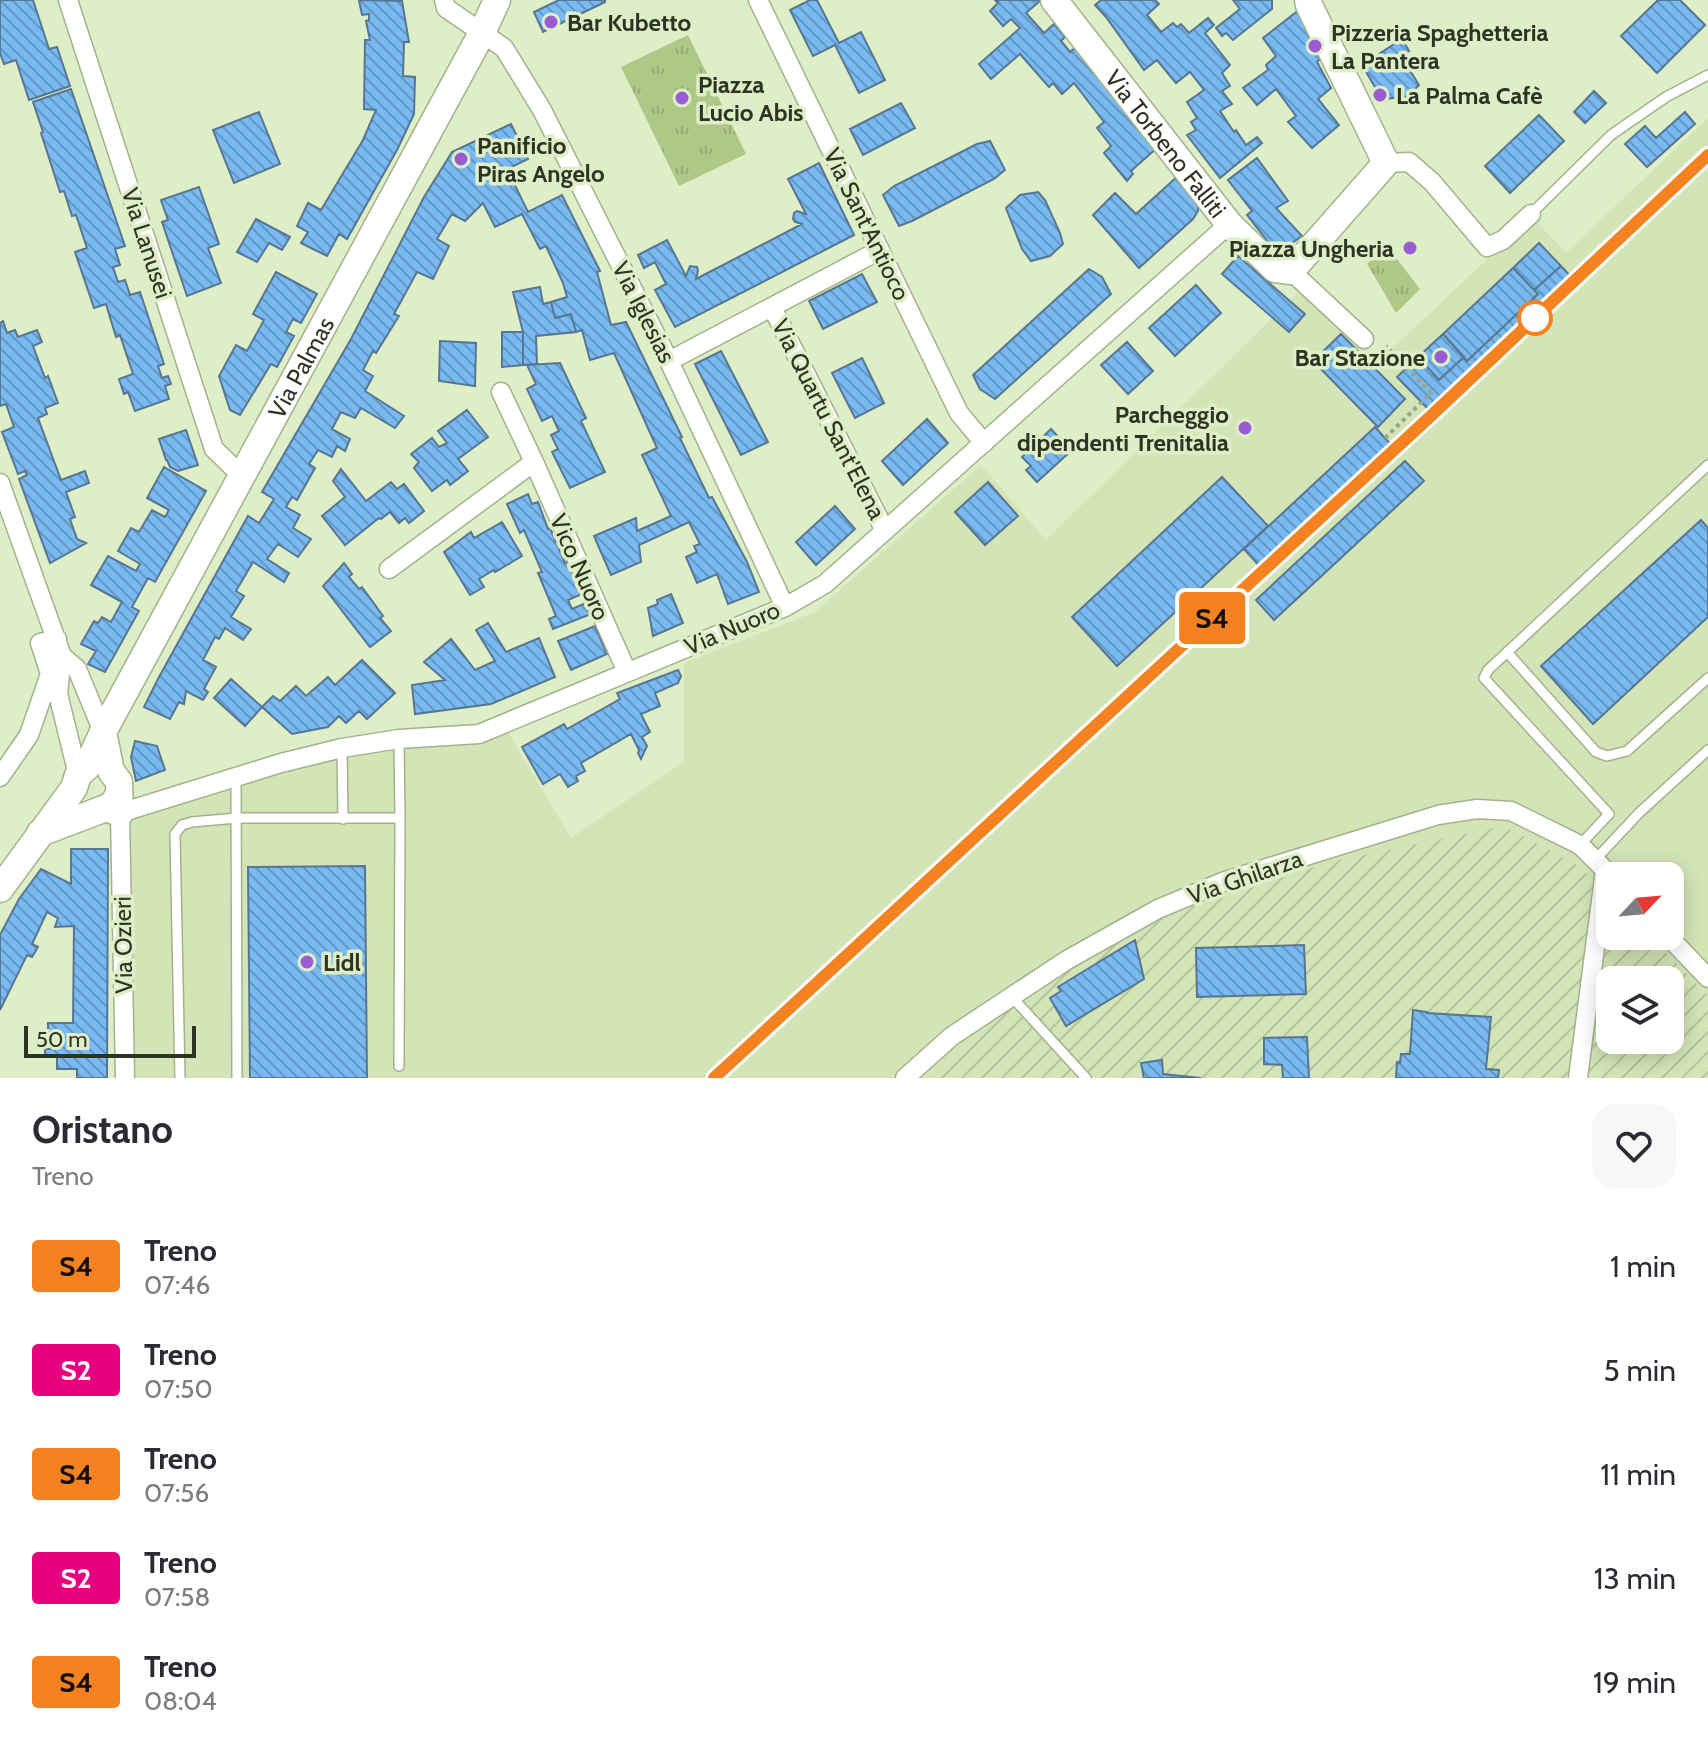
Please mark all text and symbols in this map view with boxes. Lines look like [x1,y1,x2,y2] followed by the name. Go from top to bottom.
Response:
[567,8,691,37] place label: Bar Kubetto
[542,13,560,31] marker: Bar Kubetto
[1331,18,1548,75] place label: Pizzeria Spaghetteria La Pantera
[1306,37,1324,55] marker: Pizzeria Spaghetteria La Pantera
[1099,64,1233,223] street label: Via Torbeno Falliti
[698,70,803,127] place label: Piazza Lucio Abis
[1396,81,1543,110] place label: La Palma Cafè
[1371,86,1389,104] marker: La Palma Cafè
[673,89,691,107] marker: Piazza Lucio Abis
[477,131,605,188] place label: Panificio Piras Angelo
[818,143,916,305] street label: Via Sant'Antioco
[452,150,470,168] marker: Panificio Piras Angelo
[116,184,178,302] street label: Via Lanusei
[1229,234,1394,263] place label: Piazza Ungheria
[1401,239,1419,257] marker: Piazza Ungheria
[606,257,682,368] street label: Via Iglesias
[1518,301,1552,335] unlabelled marker
[261,312,340,423] street label: Via Palmas
[766,314,892,524] street label: Via Quartu Sant'Elena
[1294,343,1425,372] place label: Bar Stazione
[1432,348,1450,366] marker: Bar Stazione
[1017,400,1229,457] place label: Parcheggio dipendenti Trenitalia
[1236,419,1254,437] marker: Parcheggio dipendenti Trenitalia
[544,509,616,625] street label: Vico Nuoro
[1176,592,1248,644] line badge: S4
[680,595,784,661] street label: Via Nuoro
[1195,601,1229,635] text: S4
[1184,844,1307,910] street label: Via Ghilarza
[1596,862,1684,950] north arrow
[1596,862,1684,1054] map controls
[108,896,138,994] street label: Via Ozieri
[323,948,361,977] place label: Lidl
[298,953,316,971] marker: Lidl
[1596,966,1684,1054] button: layers
[24,1022,196,1058] scale bar
[36,1026,88,1053] text: 50 m
[1592,1104,1676,1188] button: heart
[32,1106,173,1153] text: Oristano
[32,1160,94,1192] text: Treno
[144,1232,217,1269] text: Treno
[1610,1248,1676,1285] text: 1 min
[59,1249,93,1283] text: S4
[144,1269,210,1301] text: 07:46
[144,1336,217,1373] text: Treno
[1604,1352,1676,1389] text: 5 min
[60,1353,92,1387] text: S2
[144,1373,213,1405] text: 07:50
[144,1440,217,1477] text: Treno
[1600,1456,1676,1493] text: 11 min
[59,1457,93,1491] text: S4
[144,1477,209,1509] text: 07:56
[144,1544,217,1581] text: Treno
[1594,1560,1676,1597] text: 13 min
[60,1561,92,1595] text: S2
[144,1581,210,1613] text: 07:58
[144,1648,217,1685] text: Treno
[1593,1664,1676,1701] text: 19 min
[59,1665,93,1699] text: S4
[144,1685,217,1717] text: 08:04

